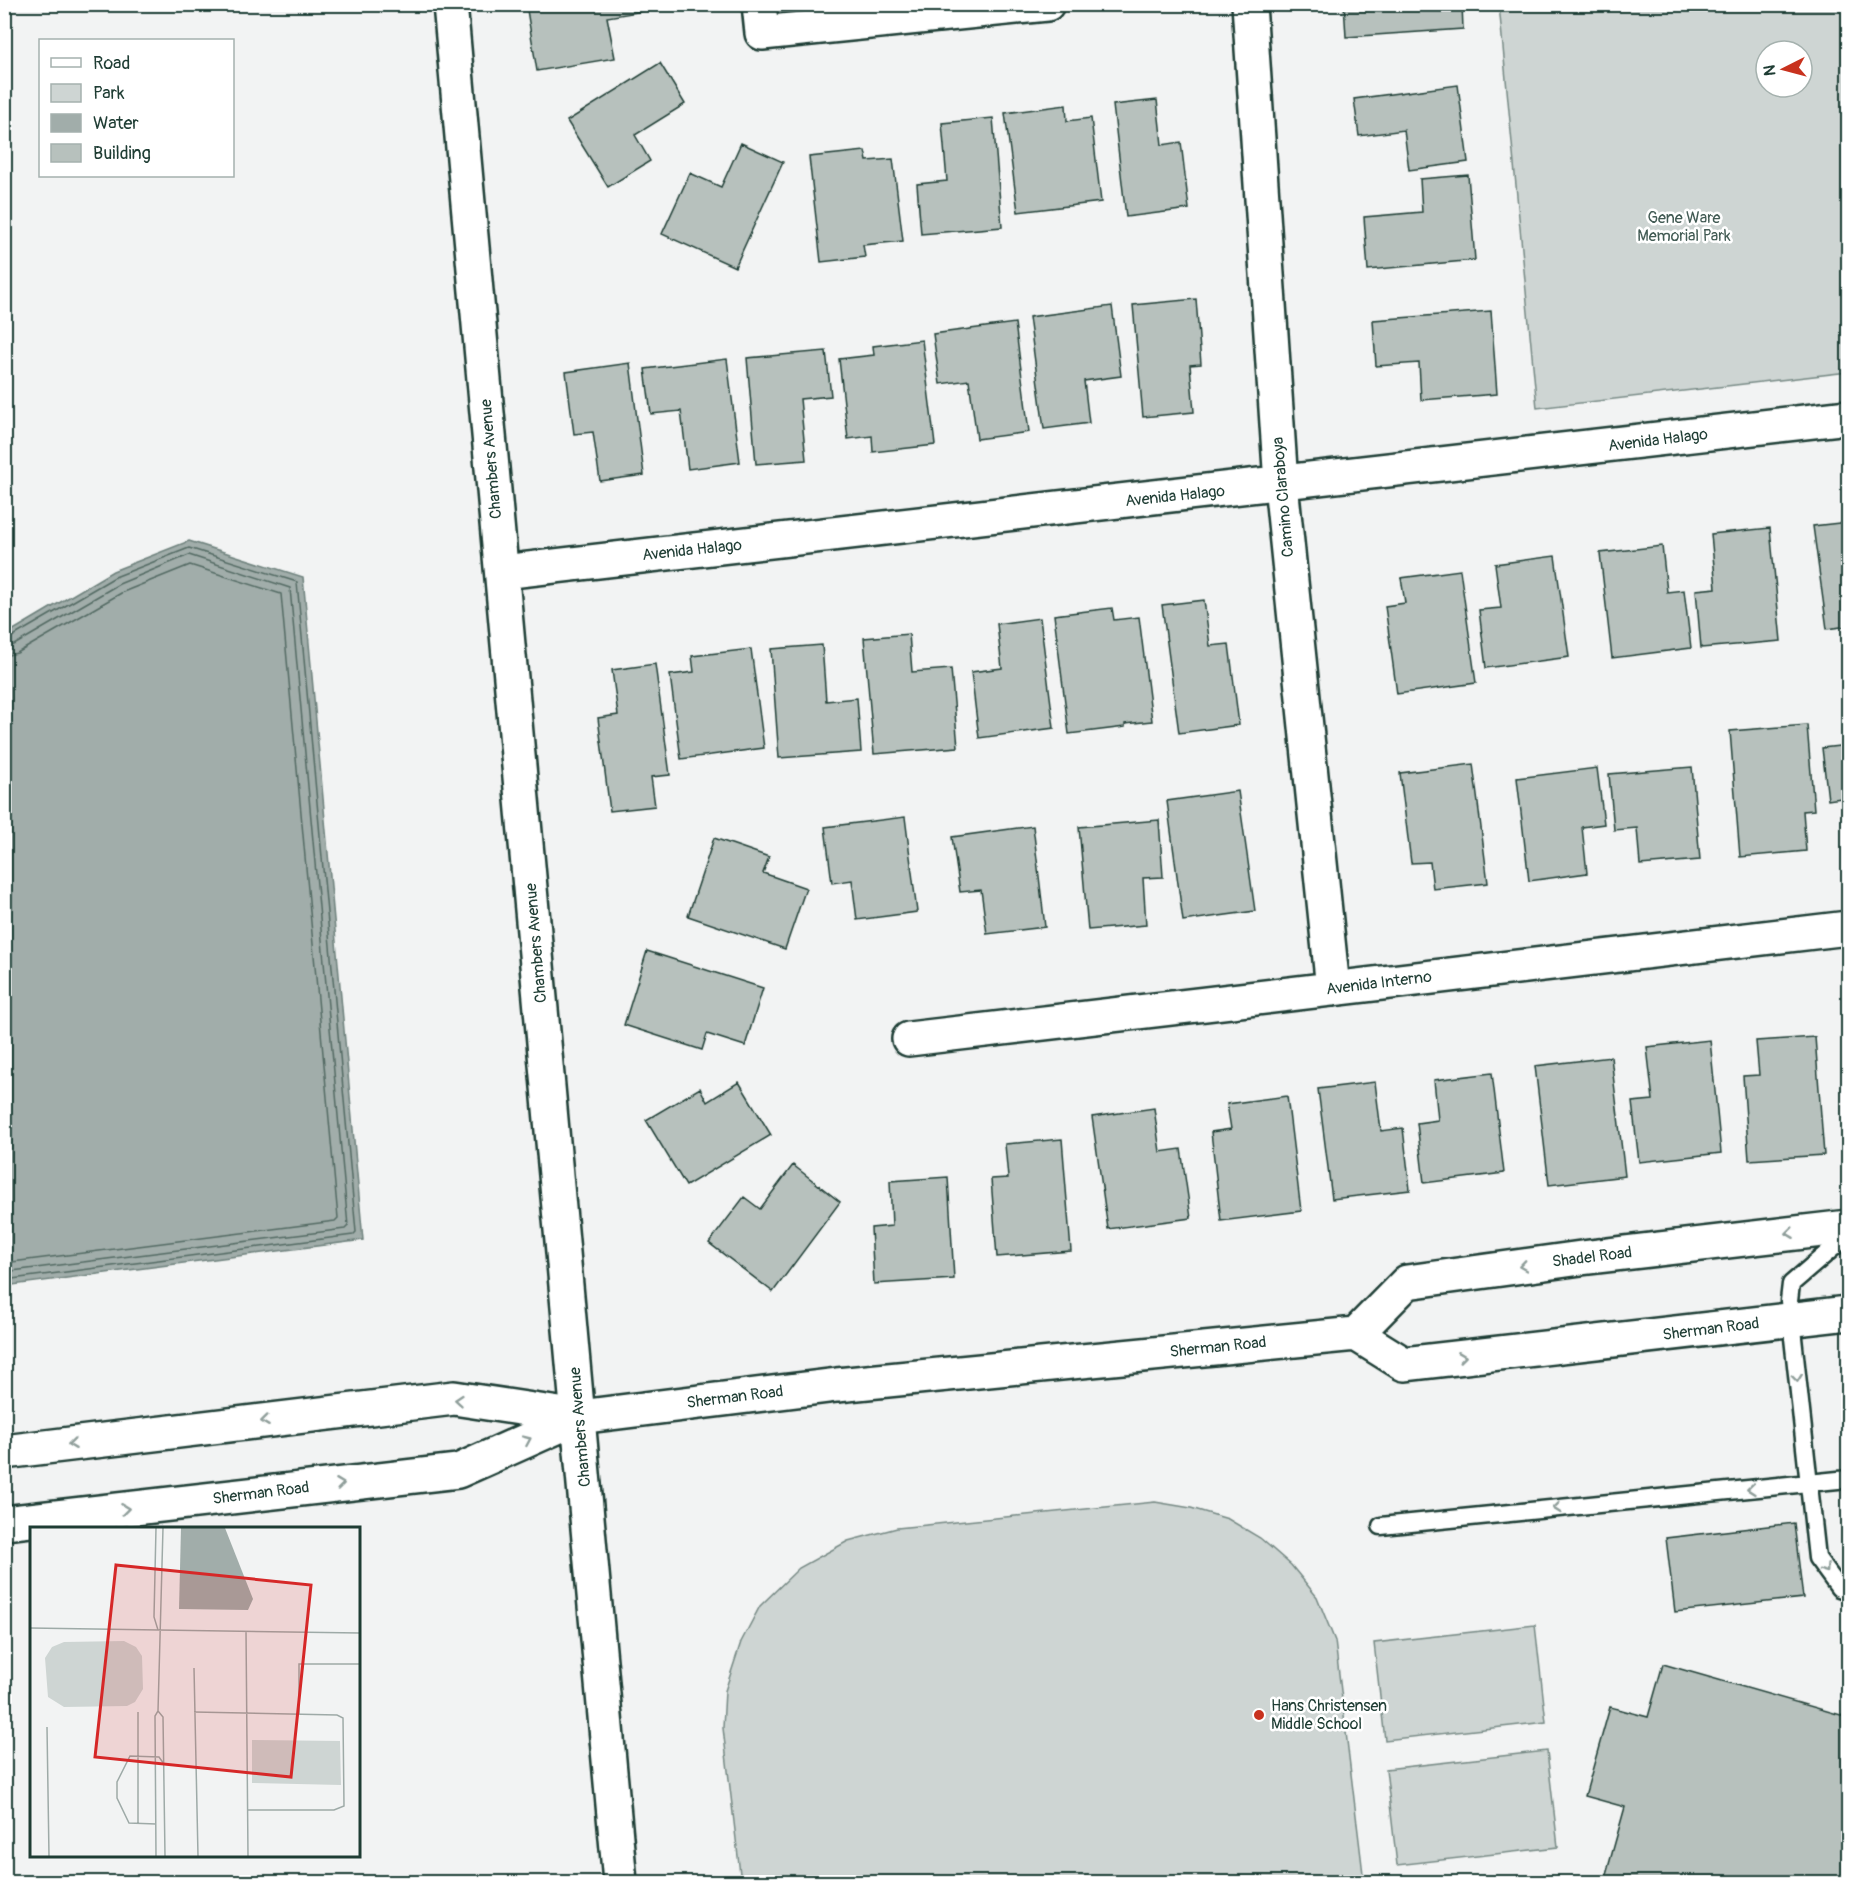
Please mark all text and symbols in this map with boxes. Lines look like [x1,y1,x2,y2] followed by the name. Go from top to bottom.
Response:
[39,39,234,177] legend
[1754,39,1814,99] north arrow
[93,52,130,75] text: Road
[1760,64,1781,77] text: N
[93,82,125,105] text: Park
[93,112,139,135] text: Water
[93,142,151,165] text: Building
[1637,208,1731,246] park label: Gene Ware Memorial Park
[476,398,506,520] street label: Chambers Avenue
[1607,424,1709,456] street label: Avenida Halago
[1268,436,1298,558] street label: Camino Claraboya
[1124,481,1226,511] street label: Avenida Halago
[641,535,743,565] street label: Avenida Halago
[521,882,551,1004] street label: Chambers Avenue
[1325,967,1433,999] street label: Avenida Interno
[1786,1227,1795,1239] one-way arrow
[1551,1242,1633,1272] street label: Shadel Road
[1518,1259,1528,1271] one-way arrow
[1662,1313,1760,1345] street label: Sherman Road
[1169,1332,1267,1362] street label: Sherman Road
[1457,1351,1467,1364] one-way arrow
[565,1366,595,1488] street label: Chambers Avenue
[1791,1373,1803,1382] one-way arrow
[686,1381,784,1413] street label: Sherman Road
[454,1394,464,1407] one-way arrow
[261,1414,270,1427] one-way arrow
[521,1435,532,1447] one-way arrow
[67,1437,76,1450] one-way arrow
[212,1477,310,1509] street label: Sherman Road
[335,1479,344,1491] one-way arrow
[1746,1482,1755,1495] one-way arrow
[1552,1501,1561,1514] one-way arrow
[121,1503,130,1516] one-way arrow
[30,1527,360,1857] inset map
[1818,1562,1829,1573] one-way arrow
[1271,1696,1387,1734] place label: Hans Christensen Middle School
[1252,1708,1266,1722] marker: Hans Christensen Middle School

